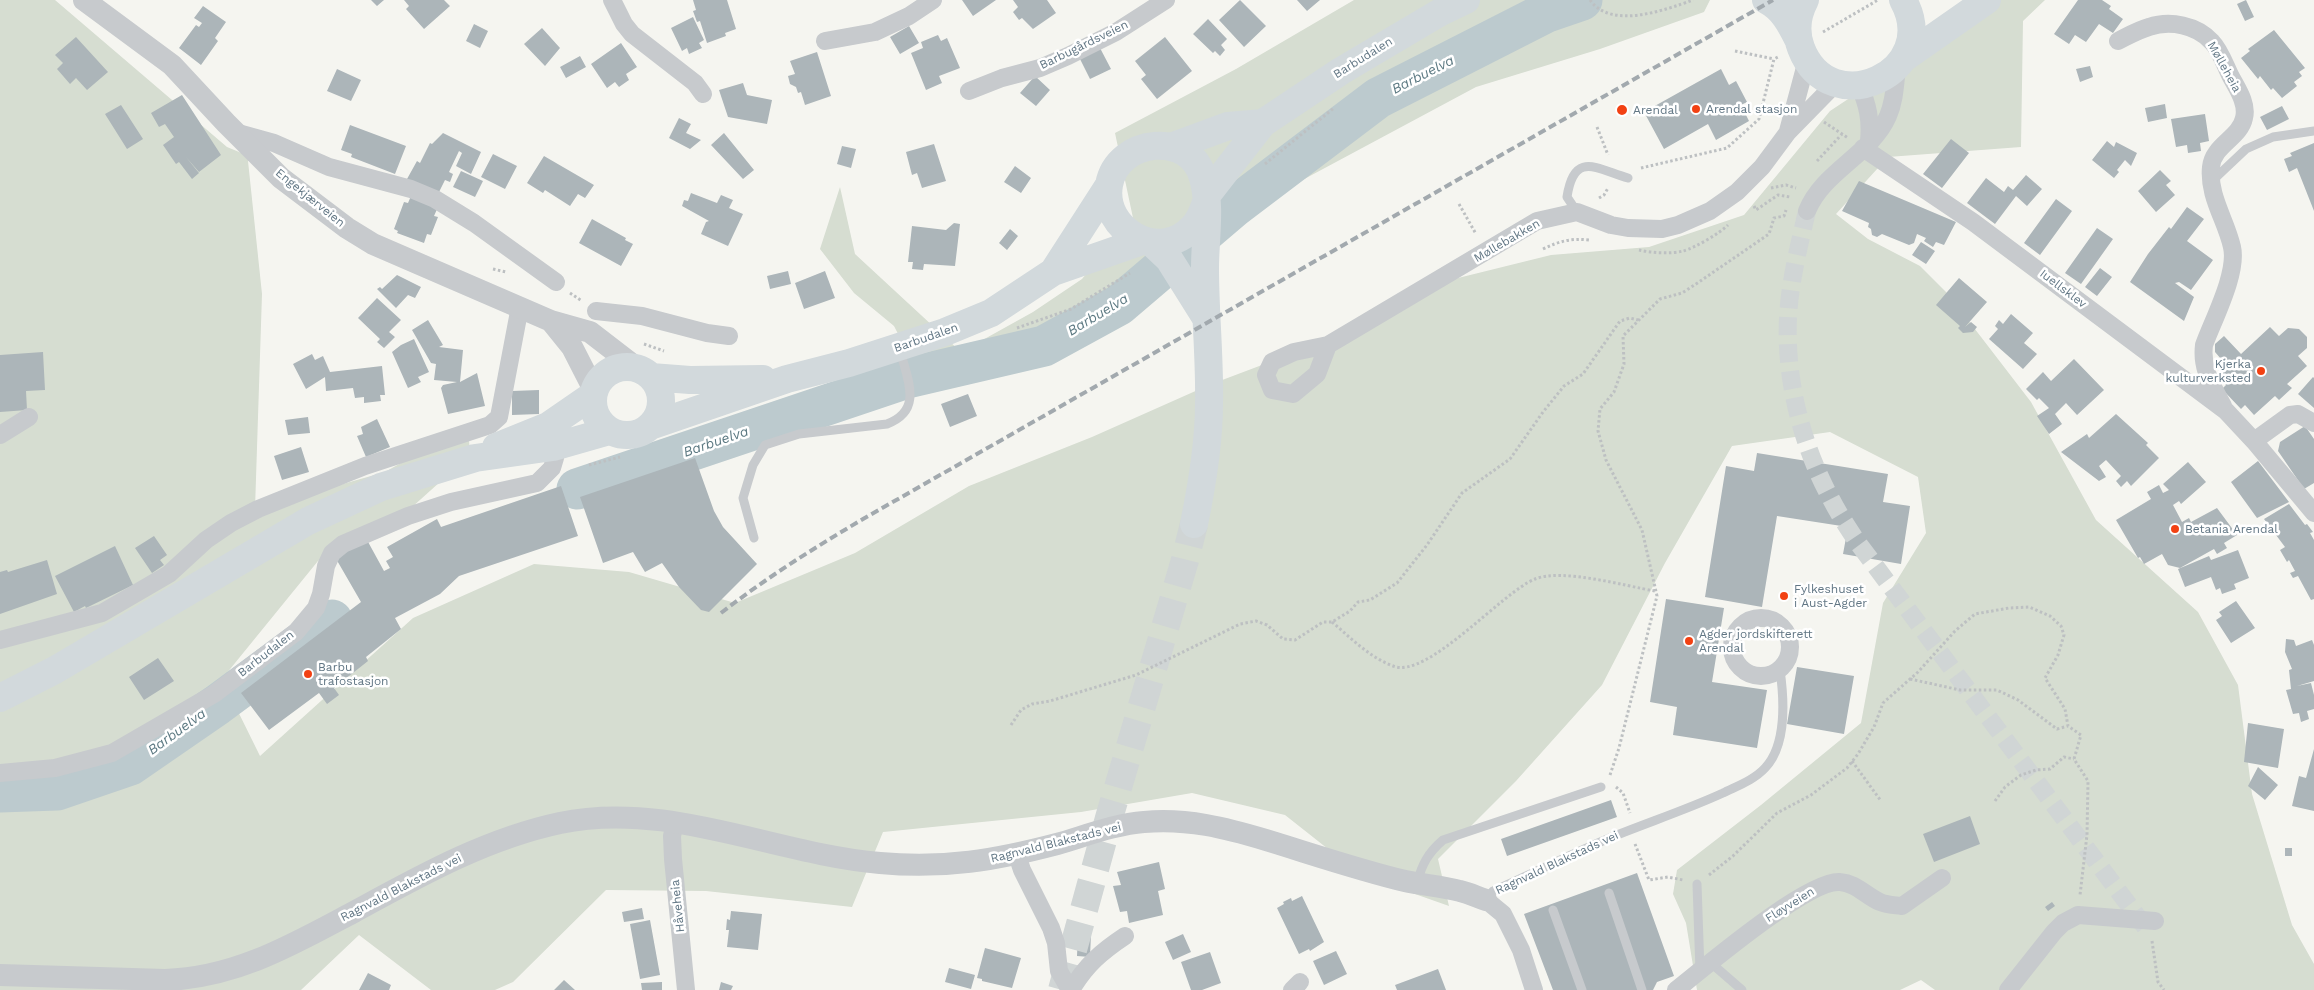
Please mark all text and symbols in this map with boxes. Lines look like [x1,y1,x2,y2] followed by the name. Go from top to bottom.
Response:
[1037,17,1131,73] street label: Barbugårdsveien
[1331,34,1395,82] street label: Barbudalen
[2204,39,2244,95] street label: Mølleheia
[1389,52,1457,98] water label: Barbuelva
[1706,102,1797,116] place label: Arendal stasjon
[1615,103,1629,117] marker: Arendal
[1633,103,1678,117] place label: Arendal
[1690,103,1702,115] marker: Arendal stasjon
[273,166,347,230] street label: Engekjærveien
[1471,216,1543,266] street label: Møllebakken
[2037,267,2089,311] street label: Iuellsklev
[1065,290,1131,340] water label: Barbuelva
[892,320,960,356] street label: Barbudalen
[2166,357,2251,385] place label: Kjerka kulturverksted
[2255,365,2267,377] marker: Kjerka kulturverksted
[681,423,751,461] water label: Barbuelva
[2185,522,2278,536] place label: Betania Arendal
[2169,523,2181,535] marker: Betania Arendal
[1794,582,1867,610] place label: Fylkeshuset i Aust-Agder
[1778,590,1790,602] marker: Fylkeshuset i Aust-Agder
[1699,627,1812,655] place label: Agder jordskifterett Arendal
[235,628,297,680] street label: Barbudalen
[1683,635,1695,647] marker: Agder jordskifterett Arendal
[318,660,389,688] place label: Barbu trafostasjon
[302,668,314,680] marker: Barbu trafostasjon
[145,705,209,759] water label: Barbuelva
[989,820,1123,866] street label: Ragnvald Blakstads vei
[1493,828,1621,898] street label: Ragnvald Blakstads vei
[338,851,464,925] street label: Ragnvald Blakstads vei
[668,879,688,933] street label: Håveheia
[1763,884,1817,926] street label: Fløyveien

